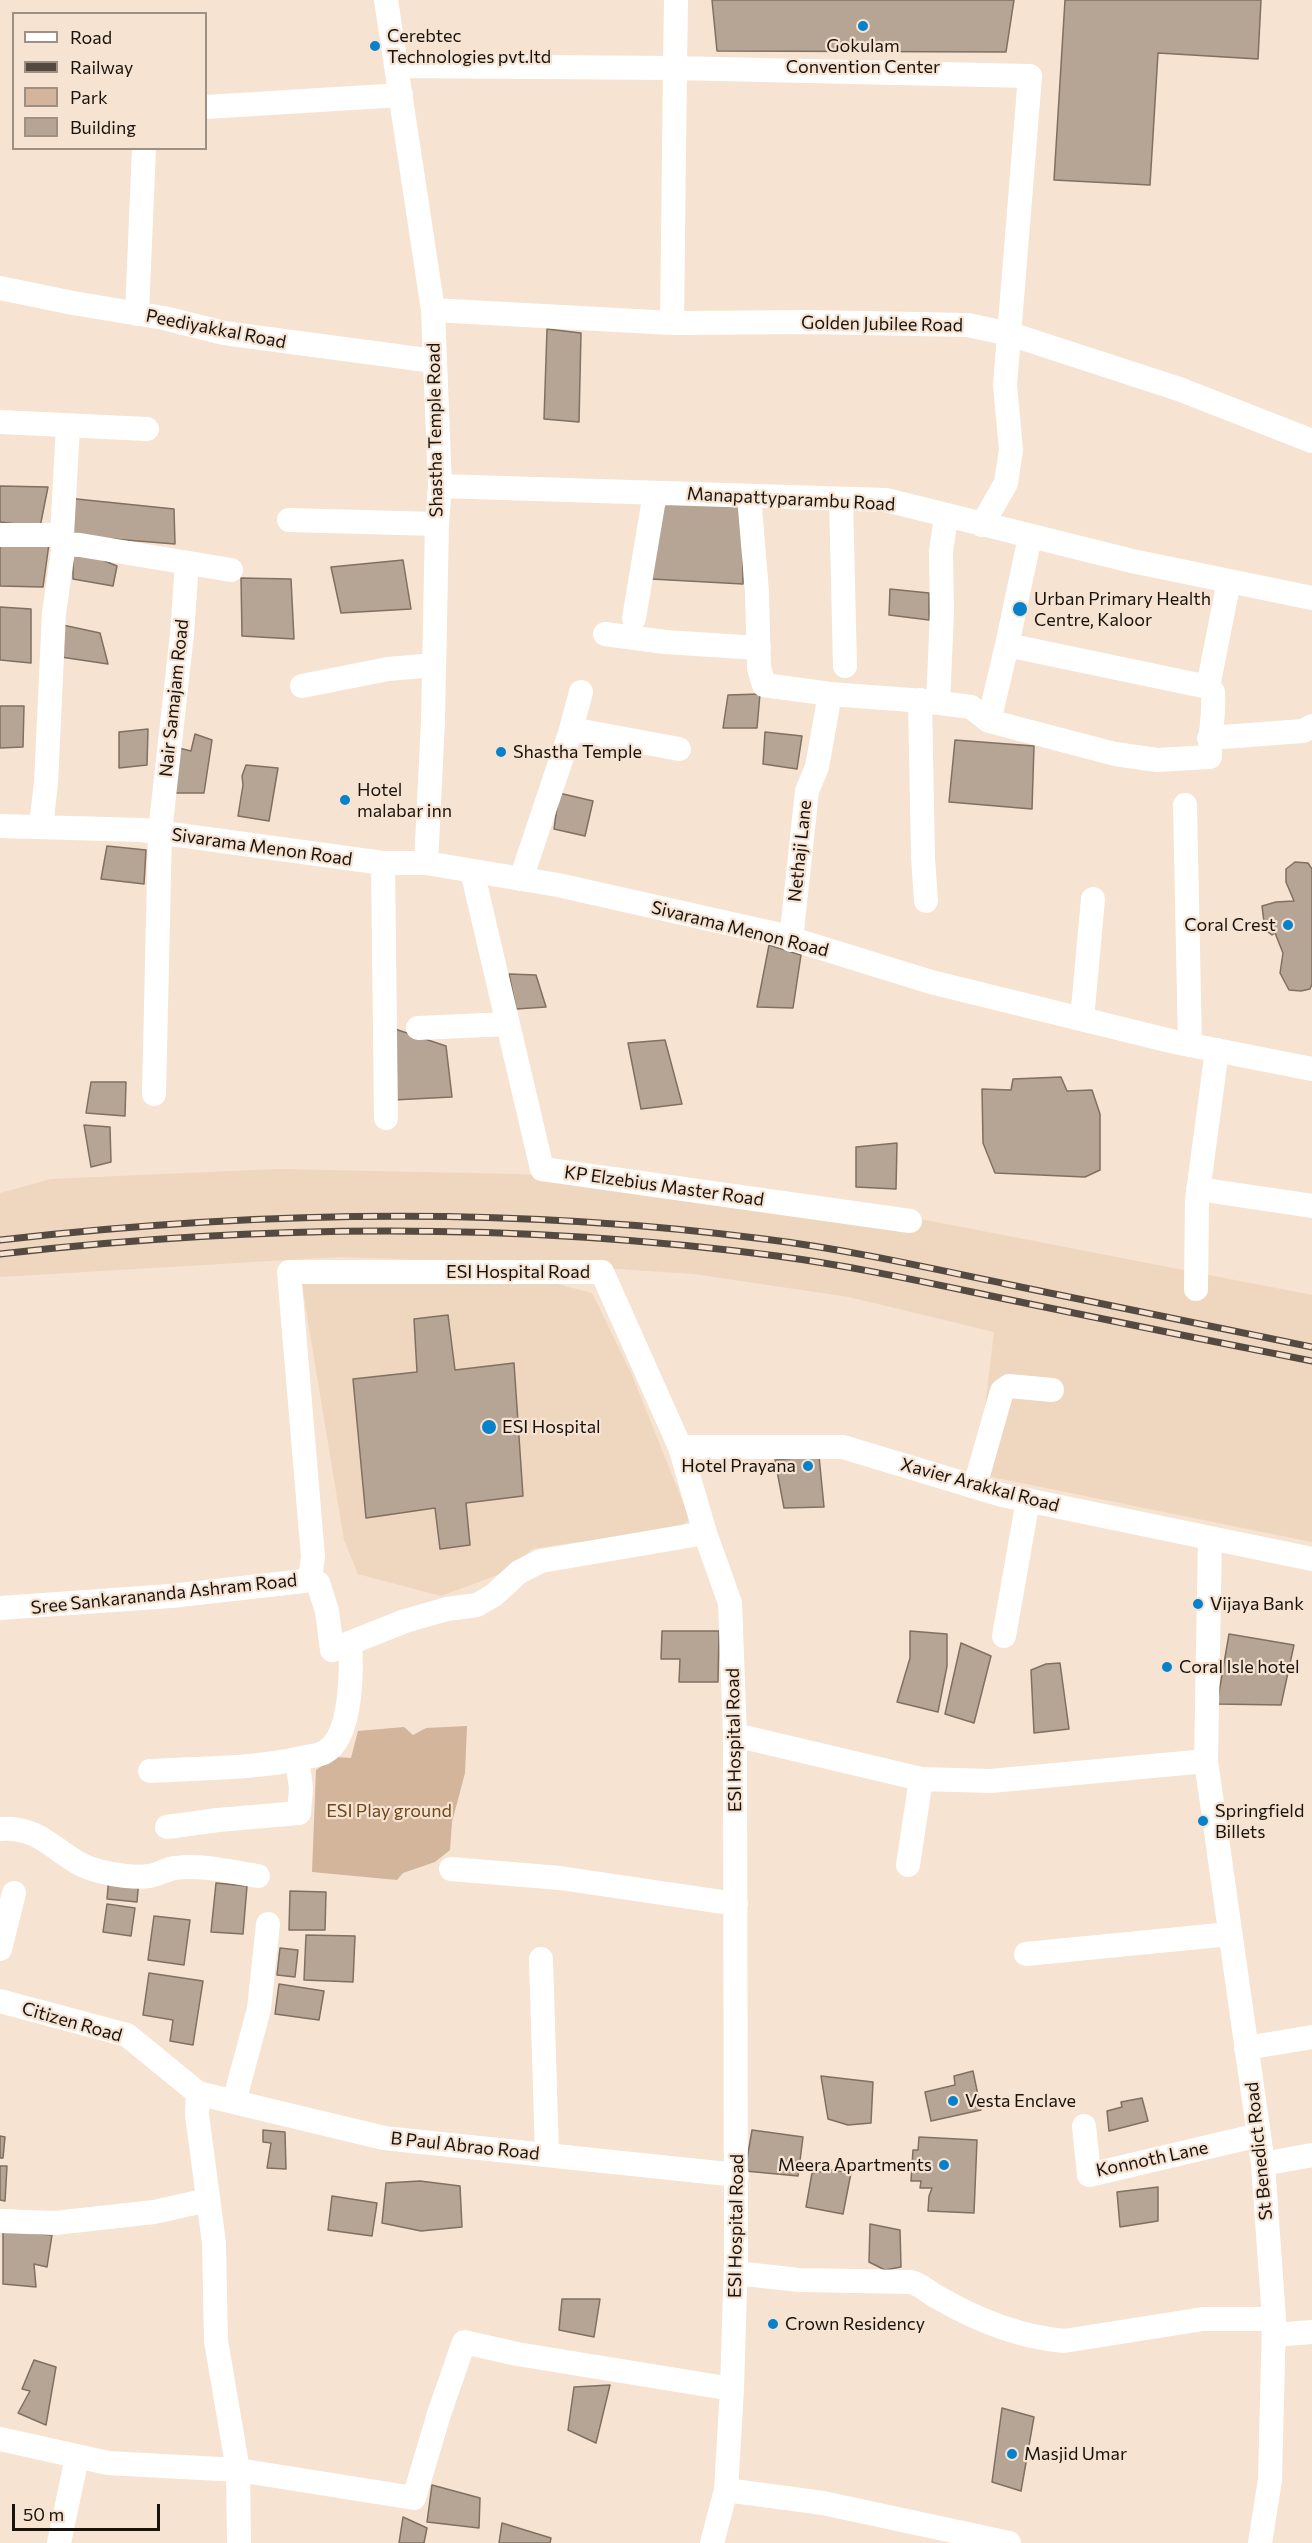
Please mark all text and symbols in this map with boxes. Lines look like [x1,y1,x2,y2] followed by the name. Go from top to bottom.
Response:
[12,12,207,150] legend
[856,19,870,33] marker: Gokulam Convention Center
[387,25,551,68] place label: Cerebtec Technologies pvt.ltd
[70,26,112,48] text: Road
[786,35,940,78] place label: Gokulam Convention Center
[368,39,382,53] marker: Cerebtec Technologies pvt.ltd
[70,56,133,78] text: Railway
[70,86,108,108] text: Park
[70,116,136,138] text: Building
[144,305,288,353] street label: Peediyakkal Road
[801,312,963,336] street label: Golden Jubilee Road
[423,343,447,517] street label: Shastha Temple Road
[686,483,896,515] street label: Manapattyparambu Road
[1034,588,1211,630] place label: Urban Primary Health Centre, Kaloor
[1011,600,1029,618] marker: Urban Primary Health Centre, Kaloor
[155,618,193,778] street label: Nair Samajam Road
[513,741,642,763] place label: Shastha Temple
[494,745,508,759] marker: Shastha Temple
[357,779,452,822] place label: Hotel malabar inn
[338,793,352,807] marker: Hotel malabar inn
[784,799,816,903] street label: Nethaji Lane
[170,824,354,870] street label: Sivarama Menon Road
[649,896,831,962] street label: Sivarama Menon Road
[1184,914,1276,936] place label: Coral Crest
[1281,918,1295,932] marker: Coral Crest
[563,1161,765,1211] street label: KP Elzebius Master Road
[446,1261,590,1283] street label: ESI Hospital Road
[502,1416,601,1438] place label: ESI Hospital
[480,1418,498,1436] marker: ESI Hospital
[898,1453,1062,1517] street label: Xavier Arakkal Road
[681,1455,796,1477] place label: Hotel Prayana
[801,1459,815,1473] marker: Hotel Prayana
[30,1569,298,1619] street label: Sree Sankarananda Ashram Road
[1210,1593,1304,1615] place label: Vijaya Bank
[1191,1597,1205,1611] marker: Vijaya Bank
[1179,1656,1300,1678] place label: Coral Isle hotel
[1160,1660,1174,1674] marker: Coral Isle hotel
[722,1668,746,1812] street label: ESI Hospital Road
[326,1800,452,1822] park label: ESI Play ground
[1215,1800,1304,1842] place label: Springfield Billets
[1196,1814,1210,1828] marker: Springfield Billets
[19,1997,125,2047] street label: Citizen Road
[1241,2081,1277,2221] street label: St Benedict Road
[965,2090,1076,2112] place label: Vesta Enclave
[946,2094,960,2108] marker: Vesta Enclave
[389,2127,541,2165] street label: B Paul Abrao Road
[1094,2137,1210,2181] street label: Konnoth Lane
[724,2154,748,2298] street label: ESI Hospital Road
[778,2154,932,2176] place label: Meera Apartments
[937,2158,951,2172] marker: Meera Apartments
[785,2313,925,2335] place label: Crown Residency
[766,2317,780,2331] marker: Crown Residency
[1024,2443,1127,2465] place label: Masjid Umar
[1005,2447,1019,2461] marker: Masjid Umar
[15,2492,164,2530] scale bar
[23,2503,64,2525] text: 50 m

